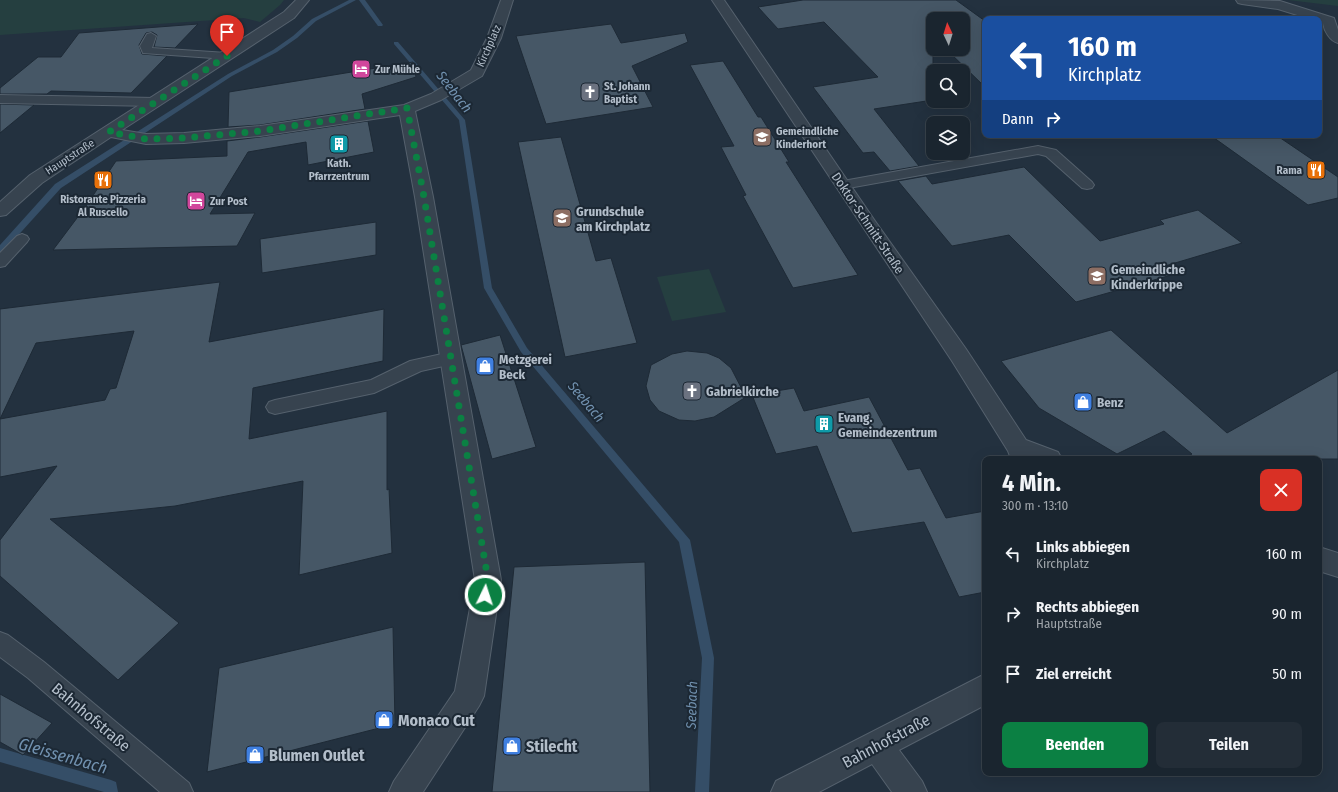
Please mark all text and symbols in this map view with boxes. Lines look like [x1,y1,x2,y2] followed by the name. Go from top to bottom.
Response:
[926,12,970,56] north arrow
[926,12,970,160] map controls
[210,15,244,56] pin
[216,21,238,43] icon: arrive
[474,22,504,69] street label: Kirchplatz
[1068,30,1137,63] text: 160 m
[1002,32,1054,84] icon: left
[350,58,372,80] hotel icon: Zur Mühle
[375,63,421,76] place label: Zur Mühle
[926,64,970,108] button: search
[1068,64,1141,86] text: Kirchplatz
[432,67,475,116] water label: Seebach
[604,80,651,106] place label: St. Johann Baptist
[579,81,601,103] church icon: St. Johann Baptist
[1042,108,1064,130] icon: right
[1002,110,1034,128] text: Dann
[926,116,970,160] button: layers
[776,125,839,151] place label: Gemeindliche Kinderhort
[751,126,773,148] school or university icon: Gemeindliche Kinderhort
[328,133,350,155] building icon: Kath. Pfarrzentrum
[43,136,97,178] street label: Hauptstraße
[309,157,369,183] place label: Kath. Pfarrzentrum
[1305,159,1327,181] restaurant icon: Rama
[1277,164,1303,177] place label: Rama
[92,169,114,191] restaurant icon: Ristorante Pizzeria Al Ruscello
[829,170,907,276] street label: Doktor-Schmitt-Straße
[185,190,207,212] hotel icon: Zur Post
[60,193,146,219] place label: Ristorante Pizzeria Al Ruscello
[210,195,248,208] place label: Zur Post
[576,204,650,234] place label: Grundschule am Kirchplatz
[551,207,573,229] school or university icon: Grundschule am Kirchplatz
[1111,262,1185,292] place label: Gemeindliche Kinderkrippe
[1086,265,1108,287] school or university icon: Gemeindliche Kinderkrippe
[499,352,552,382] place label: Metzgerei Beck
[474,355,496,377] shop icon: Metzgerei Beck
[563,377,608,426] water label: Seebach
[681,380,703,402] church icon: Gabrielkirche
[706,384,779,399] place label: Gabrielkirche
[1072,391,1094,413] shop icon: Benz
[1097,395,1124,410] place label: Benz
[838,410,937,440] place label: Evang. Gemeindezentrum
[813,413,835,435] building icon: Evang. Gemeindezentrum
[1002,469,1061,497] text: 4 Min.
[1260,469,1302,511] button: close
[1002,498,1068,513] text: 300 m · 13:10
[1036,538,1130,556] text: Links abbiegen
[1002,543,1024,565] icon: left
[1266,545,1302,563] text: 160 m
[1036,556,1089,571] text: Kirchplatz
[464,574,506,616] position arrow
[1036,598,1139,616] text: Rechts abbiegen
[1002,603,1024,625] icon: right
[1272,605,1302,623] text: 90 m
[1036,616,1102,631] text: Hauptstraße
[1002,663,1024,685] icon: arrive
[1036,665,1111,683] text: Ziel erreicht
[1272,665,1302,683] text: 50 m
[48,679,134,755] street label: Bahnhofstraße
[683,681,701,730] water label: Seebach
[373,709,395,731] shop icon: Monaco Cut
[839,710,933,772] street label: Bahnhofstraße
[398,711,475,730] place label: Monaco Cut
[1002,722,1148,768] button: Beenden
[1156,722,1302,768] button: Teilen
[16,733,110,779] water label: Gleissenbach
[501,735,523,757] shop icon: Stilecht
[526,737,578,756] place label: Stilecht
[244,744,266,766] shop icon: Blumen Outlet
[269,746,365,765] place label: Blumen Outlet

